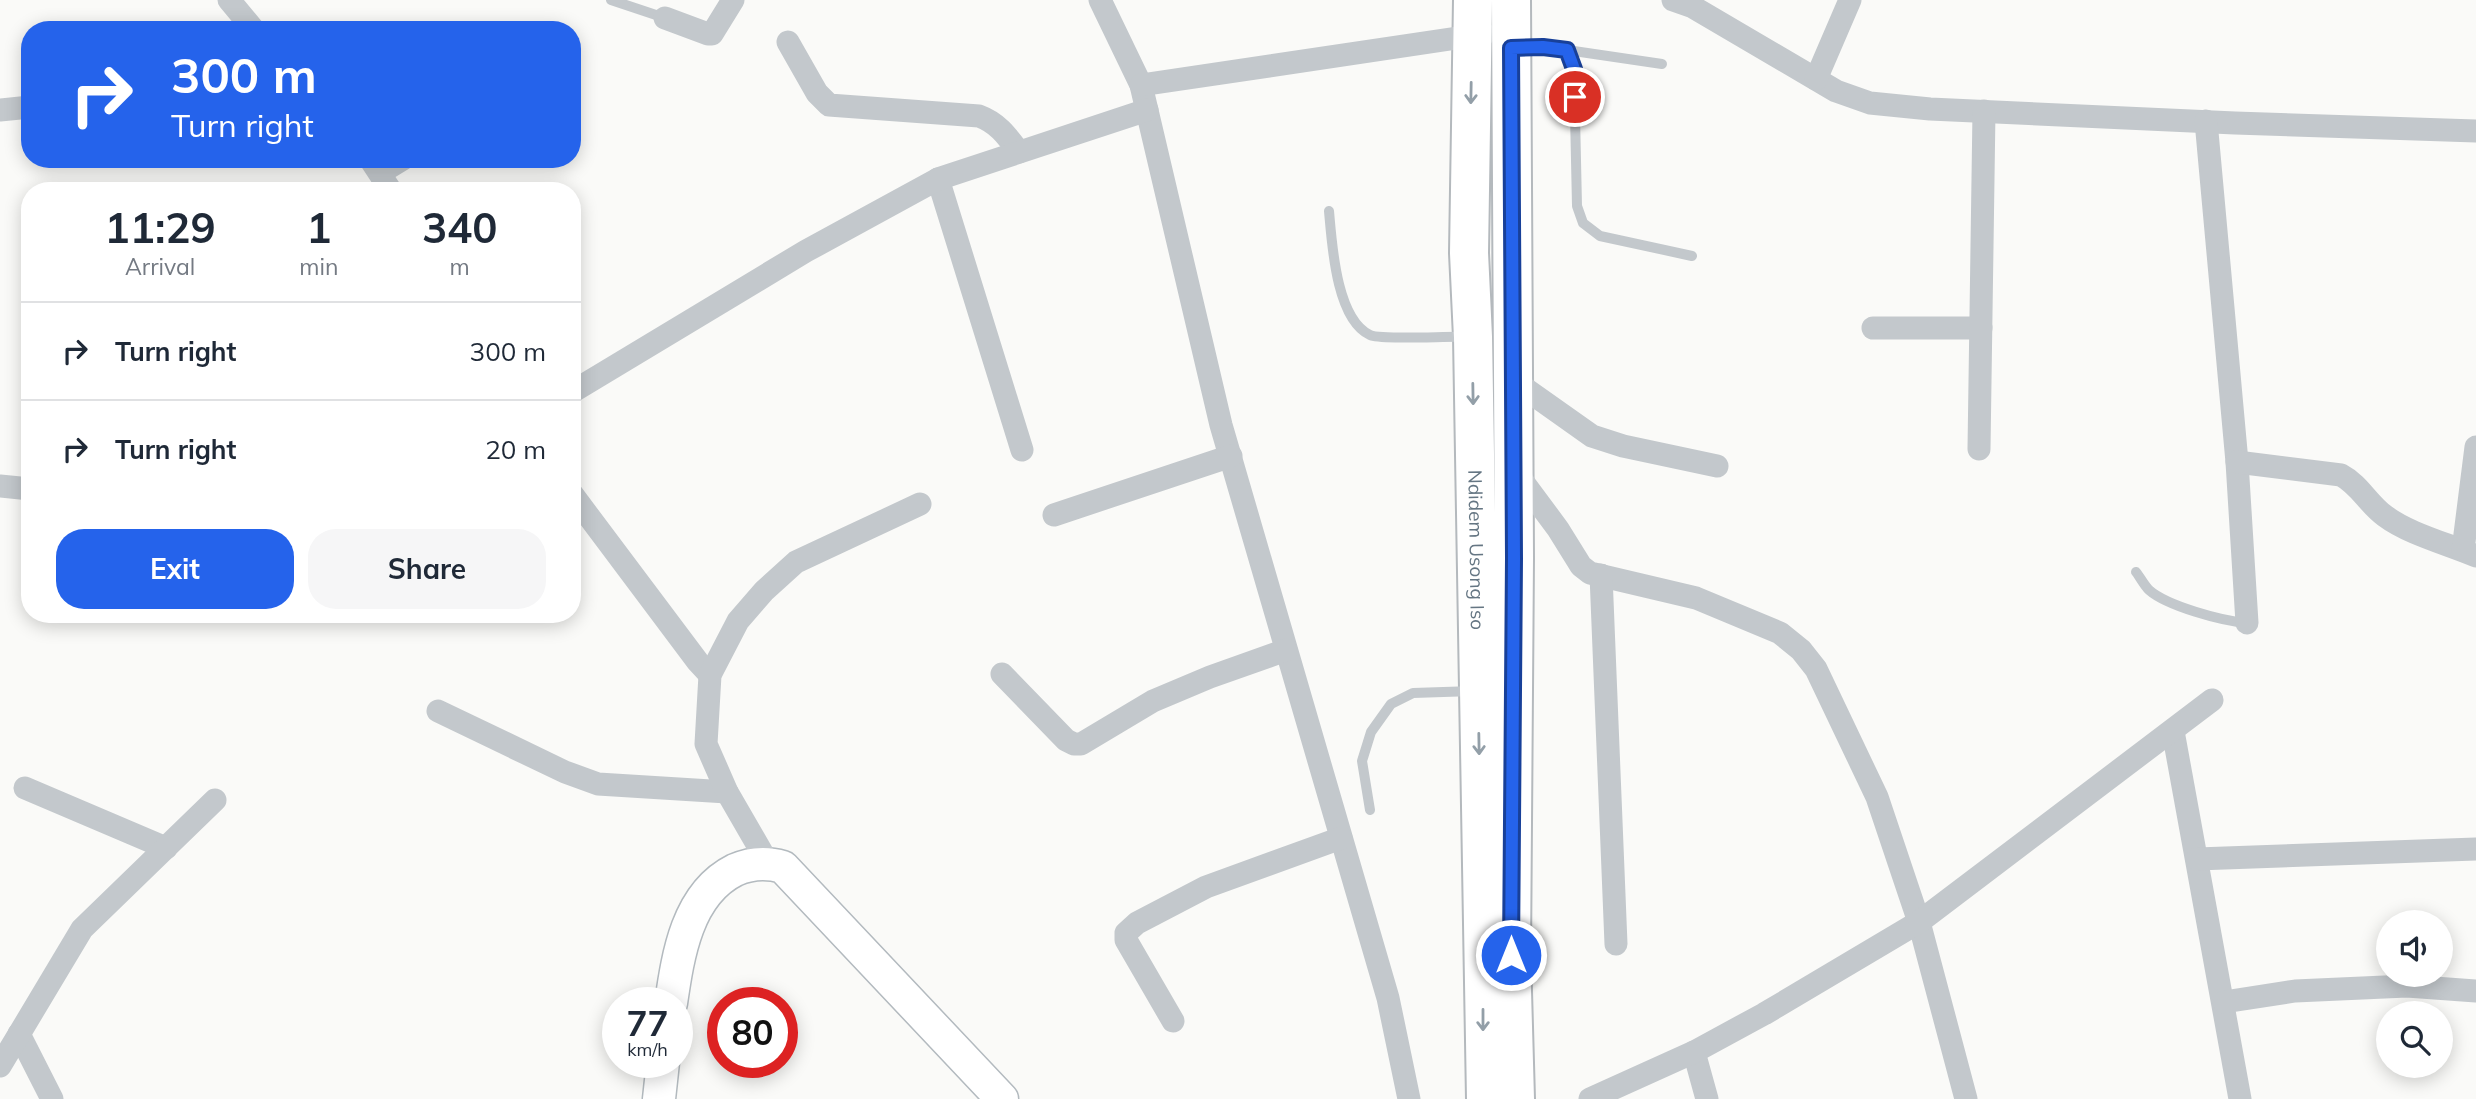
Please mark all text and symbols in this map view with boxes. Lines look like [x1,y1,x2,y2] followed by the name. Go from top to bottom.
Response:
[171,44,317,105] text: 300 m
[56,49,147,140] icon: right
[1545,67,1605,127] pin
[1556,78,1594,116] icon: arrive
[1464,81,1478,104] one-way arrow
[171,105,314,145] text: Turn right
[105,201,216,254] text: 11:29
[306,201,331,254] text: 1
[422,201,497,254] text: 340
[125,252,195,281] text: Arrival
[299,252,338,281] text: min
[450,252,470,281] text: m
[56,332,94,370] icon: right
[115,335,236,368] text: Turn right
[470,335,546,368] text: 300 m
[1467,382,1480,405] one-way arrow
[56,430,94,468] icon: right
[115,433,236,466] text: Turn right
[485,433,546,466] text: 20 m
[1463,469,1490,630] street label: Ndidem Usong Iso
[56,529,294,609] button: Exit
[308,529,546,609] button: Share
[1473,732,1486,755] one-way arrow
[2376,910,2453,1078] map controls
[2376,910,2453,987] button: sound
[1474,918,1548,992] position arrow
[707,987,798,1078] speed limit sign: 80
[626,1001,669,1045] text: 77
[2376,1001,2453,1078] button: search
[1476,1008,1490,1031] one-way arrow
[627,1038,668,1061] text: km/h

